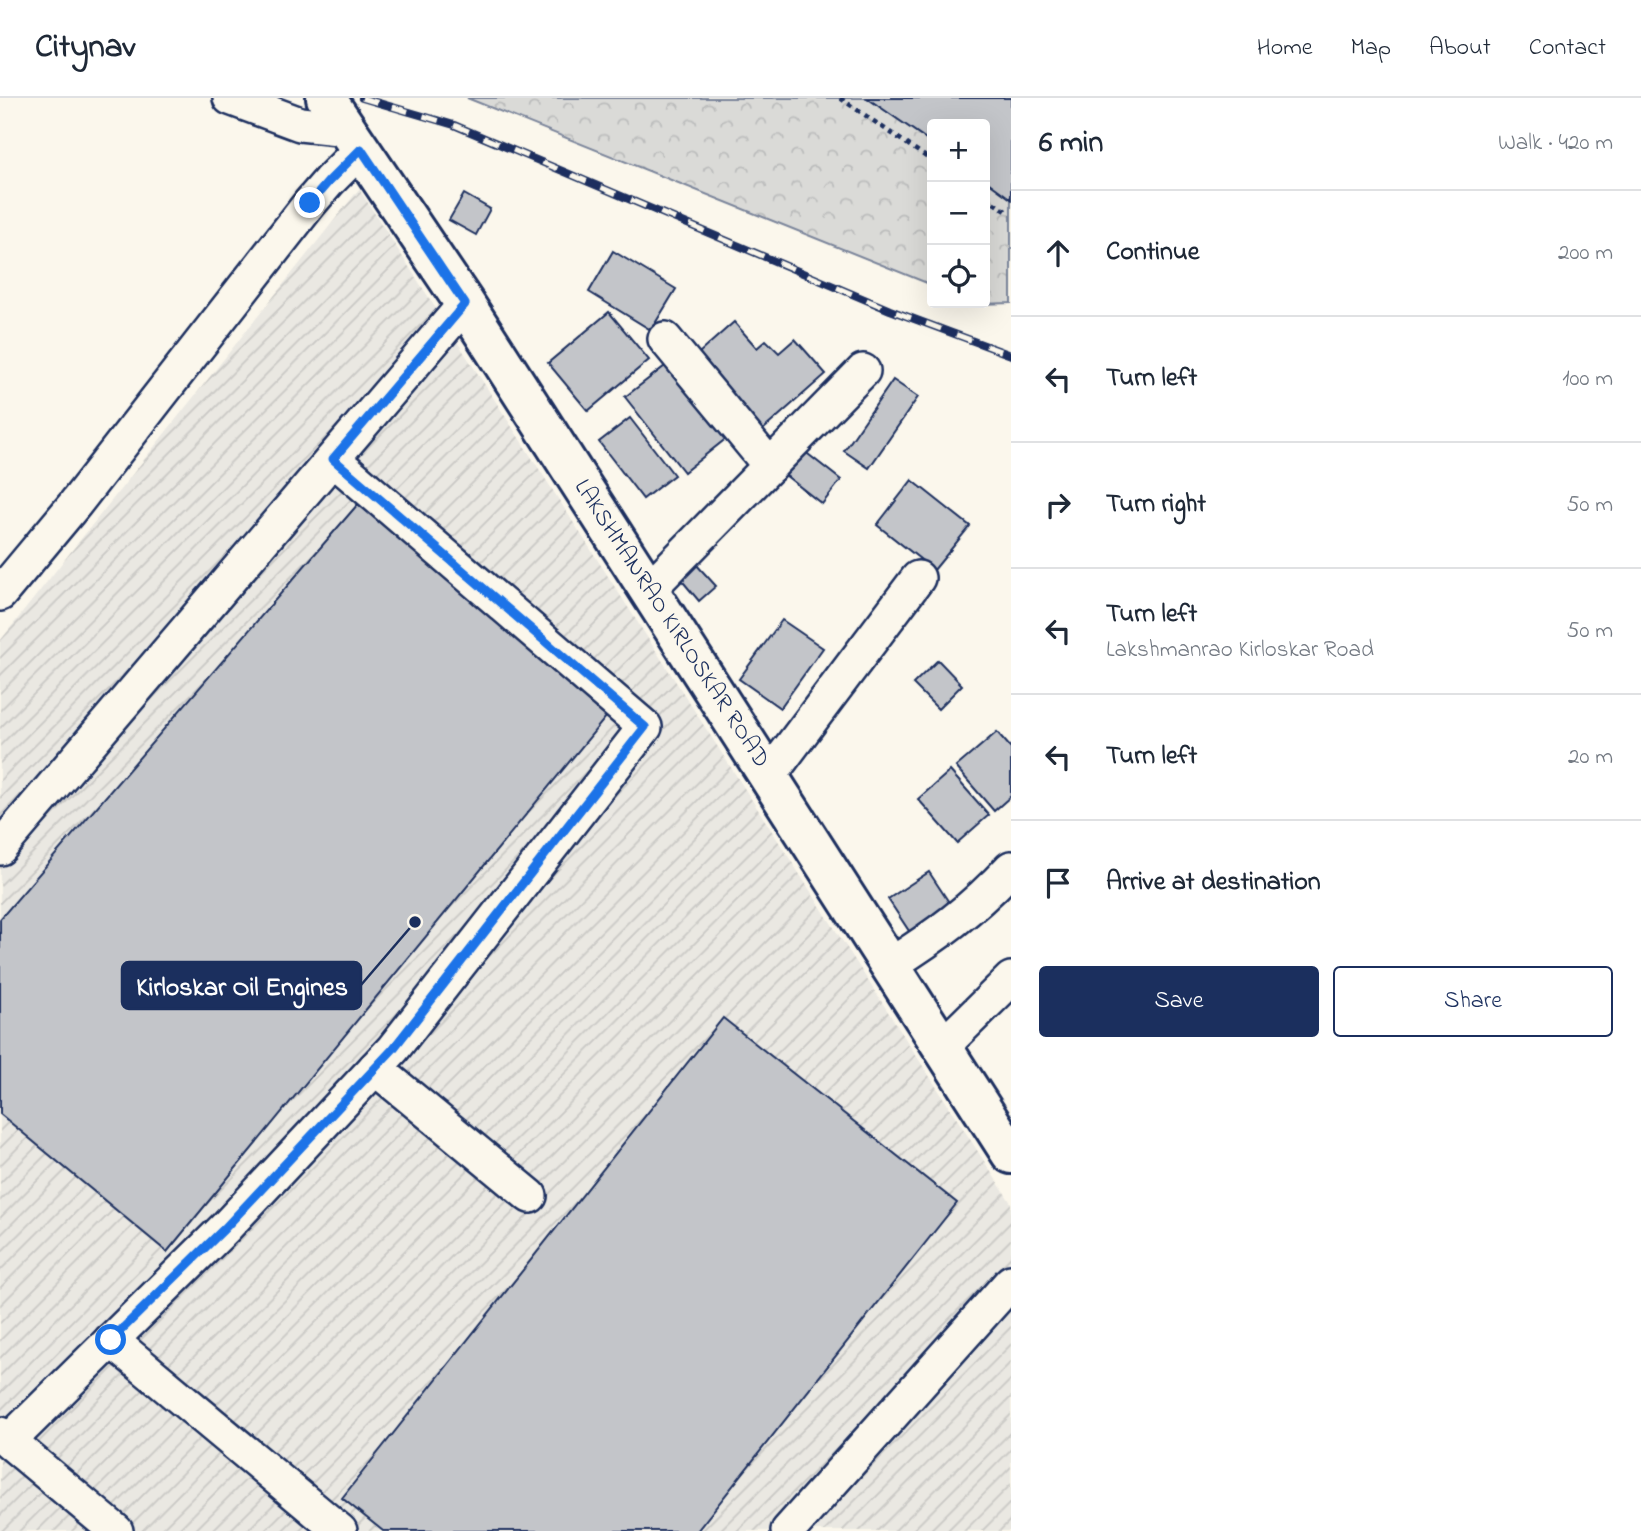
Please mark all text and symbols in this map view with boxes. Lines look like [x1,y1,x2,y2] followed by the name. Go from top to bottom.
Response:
[35,24,135,72] text: Citynav
[1257,31,1313,66] text: Home
[1351,31,1391,66] text: Map
[1429,31,1491,66] text: About
[1529,31,1606,66] text: Contact
[927,119,990,308] map controls
[927,119,990,182] button: +
[1039,122,1103,166] text: 6 min
[1498,127,1613,160] text: Walk · 420 m
[927,182,990,245] button: −
[294,187,325,218] route end
[1039,234,1077,272] icon: ahead
[1106,234,1199,272] text: Continue
[1558,237,1613,270] text: 200 m
[927,245,990,308] button: locate
[1039,360,1077,398] icon: left
[1106,360,1197,398] text: Turn left
[1562,363,1613,396] text: 100 m
[564,473,778,775] street label: LAKSHMANRAO KIRLOSKAR ROAD
[1039,486,1077,524] icon: right
[1106,486,1206,524] text: Turn right
[1566,489,1613,522] text: 50 m
[1106,596,1197,634] text: Turn left
[1039,612,1077,650] icon: left
[1566,615,1613,648] text: 50 m
[1106,634,1374,667] text: Lakshmanrao Kirloskar Road
[1039,738,1077,776] icon: left
[1106,738,1197,776] text: Turn left
[1568,741,1613,774] text: 20 m
[1039,864,1077,902] icon: arrive
[1106,864,1321,902] text: Arrive at destination
[122,962,361,1009] callout: Kirloskar Oil Engines
[1039,966,1319,1037] button: Save
[1333,966,1613,1037] button: Share
[136,970,348,1009] text: Kirloskar Oil Engines
[95,1324,126,1355] route start

